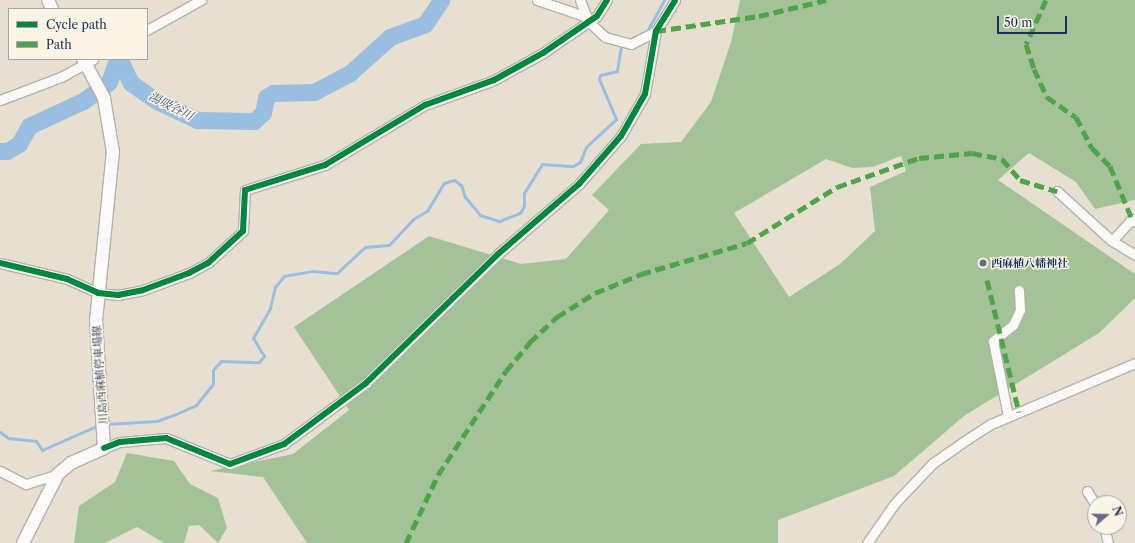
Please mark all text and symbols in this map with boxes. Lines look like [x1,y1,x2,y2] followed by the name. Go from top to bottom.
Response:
[8,8,148,60] legend
[999,8,1069,34] scale bar
[1004,15,1033,30] text: 50 m
[46,17,107,32] text: Cycle path
[46,37,72,52] text: Path
[146,89,196,123] water label: 湯吸谷川
[991,256,1068,270] place label: 西麻植八幡神社
[978,258,988,268] marker: 西麻植八幡神社
[90,325,110,425] street label: 川島西麻植停車場線
[1087,495,1127,535] north arrow
[1109,504,1126,518] text: N

